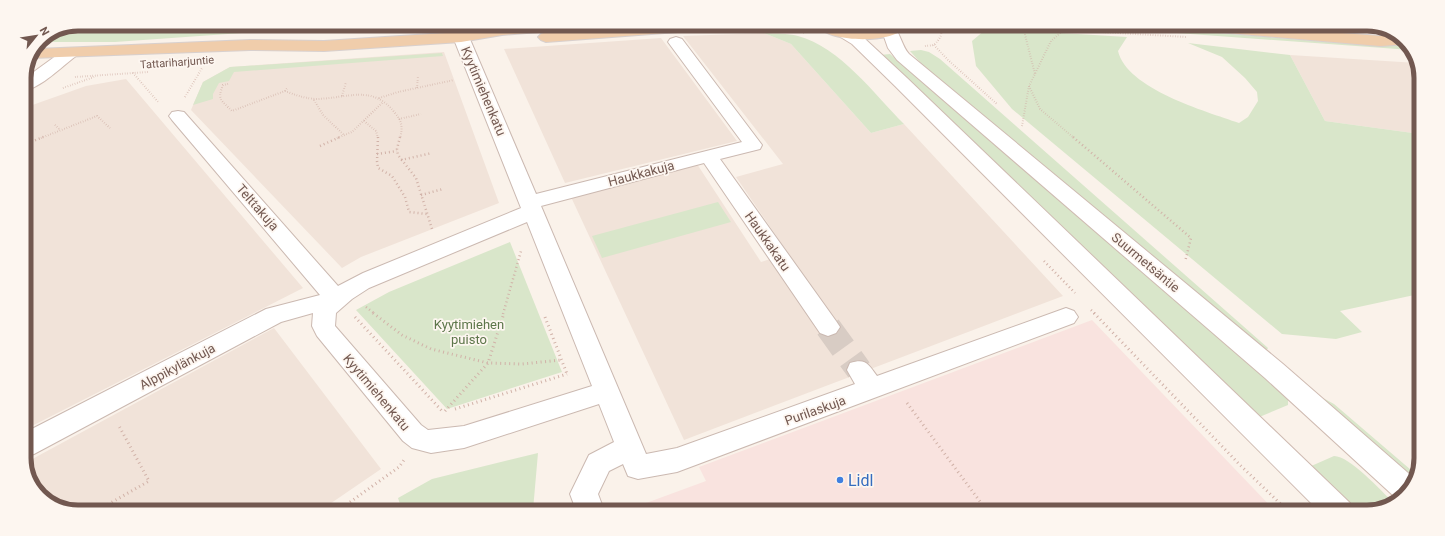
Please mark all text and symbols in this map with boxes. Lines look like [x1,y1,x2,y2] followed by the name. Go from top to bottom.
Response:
[16,16,56,56] north arrow
[37,25,52,38] text: N
[458,44,509,138] street label: Kyytimiehenkatu
[140,53,215,72] street label: Tattariharjuntie
[606,157,676,189] street label: Haukkakuja
[233,181,282,234] street label: Telttakuja
[742,209,793,274] street label: Haukkakatu
[1109,230,1183,295] street label: Suurmetsäntie
[434,317,504,347] park label: Kyytimiehen puisto
[137,340,218,393] street label: Alppikylänkuja
[340,351,413,434] street label: Kyytimiehenkatu
[783,393,848,428] street label: Purilaskuja
[848,471,873,490] place label: Lidl
[835,475,845,485] marker: Lidl

